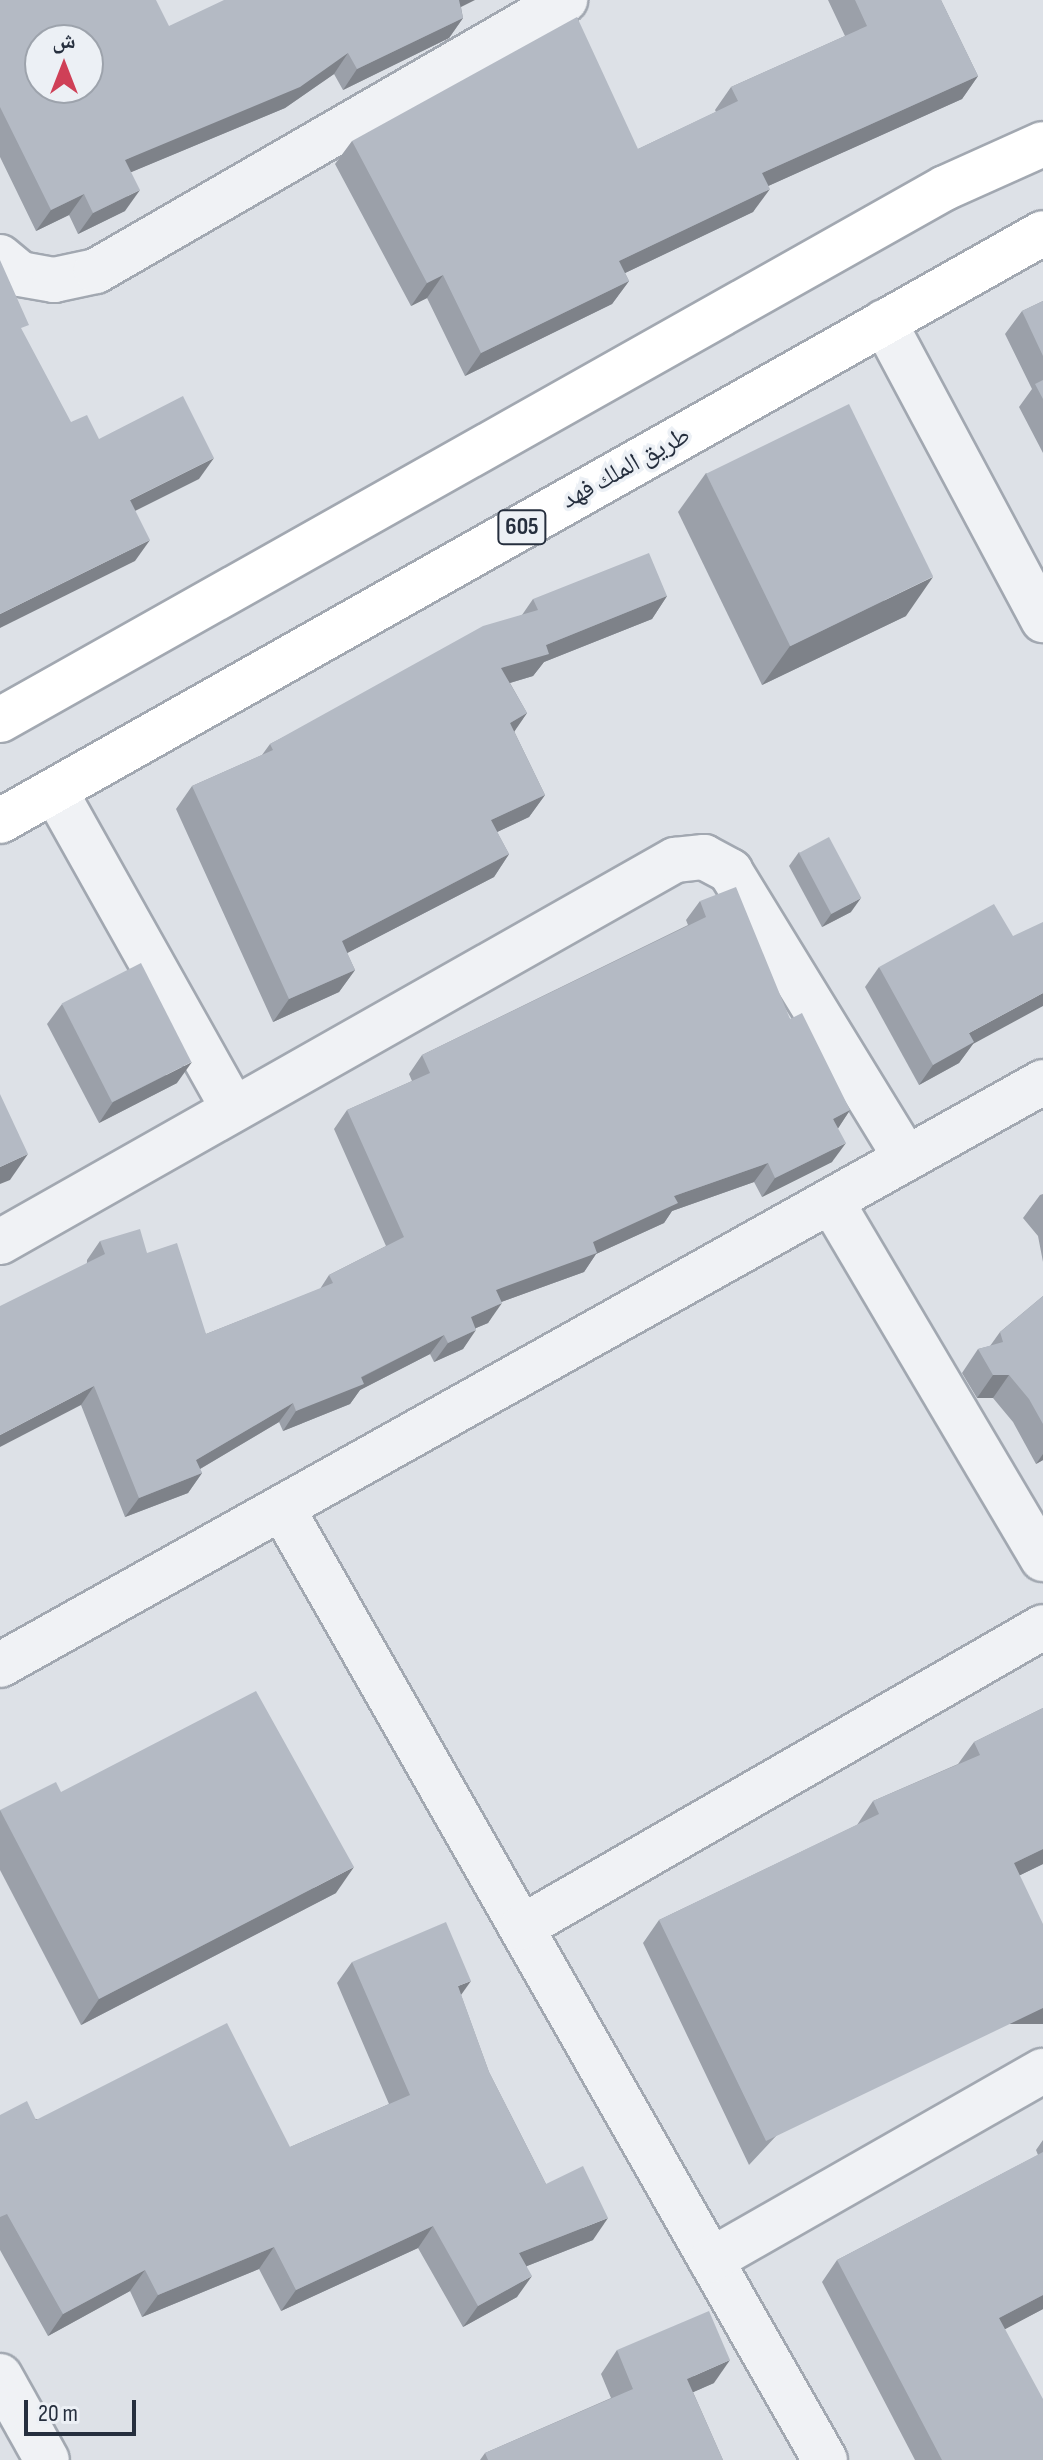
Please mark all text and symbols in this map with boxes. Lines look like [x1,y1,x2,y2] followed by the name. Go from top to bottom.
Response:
[24,24,104,104] north arrow
[52,28,76,55] text: ش
[556,420,696,516] street label: طريق الملك فهد
[496,507,548,547] road number: 605
[28,2384,140,2434] scale bar
[38,2399,78,2428] text: 20 m

